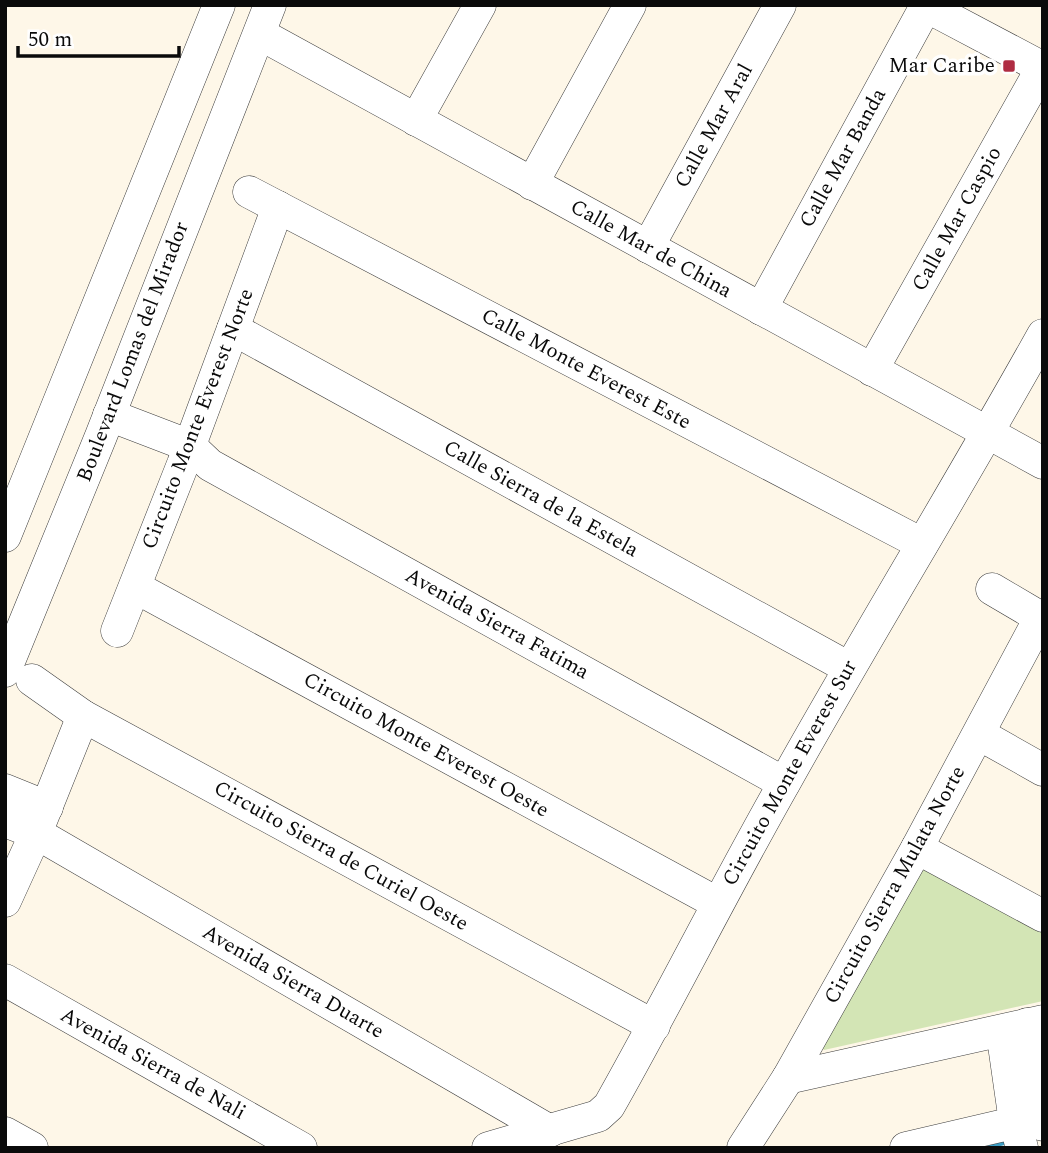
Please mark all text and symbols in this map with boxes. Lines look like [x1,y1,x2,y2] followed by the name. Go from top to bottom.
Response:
[18,14,178,58] scale bar
[28,24,72,56] text: 50 m
[889,50,995,82] place label: Mar Caribe
[667,58,761,194] street label: Calle Mar Aral
[1001,58,1017,74] marker: Mar Caribe
[791,82,895,234] street label: Calle Mar Banda
[904,141,1010,297] street label: Calle Mar Caspio
[564,191,738,307] street label: Calle Mar de China
[69,217,197,487] street label: Boulevard Lomas del Mirador
[133,284,263,554] street label: Circuito Monte Everest Norte
[475,300,697,438] street label: Calle Monte Everest Este
[438,432,645,566] street label: Calle Sierra de la Estela
[399,560,596,688] street label: Avenida Sierra Fatima
[714,654,866,892] street label: Circuito Monte Everest Sur
[297,664,555,826] street label: Circuito Monte Everest Oeste
[816,760,974,1010] street label: Circuito Sierra Mulata Norte
[208,772,474,940] street label: Circuito Sierra de Curiel Oeste
[196,917,390,1047] street label: Avenida Sierra Duarte
[54,1000,252,1128] street label: Avenida Sierra de Nali

